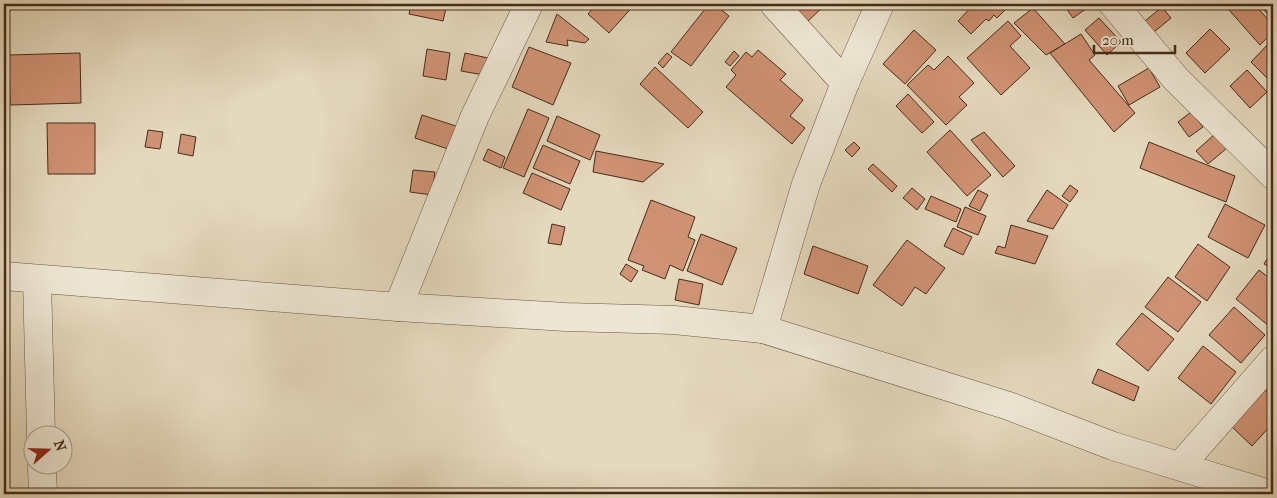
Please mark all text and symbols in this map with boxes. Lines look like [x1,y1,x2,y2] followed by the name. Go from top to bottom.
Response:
[1094,22,1176,54] scale bar
[1102,31,1134,49] text: 20 m
[22,426,72,476] north arrow
[50,438,70,454] text: N

